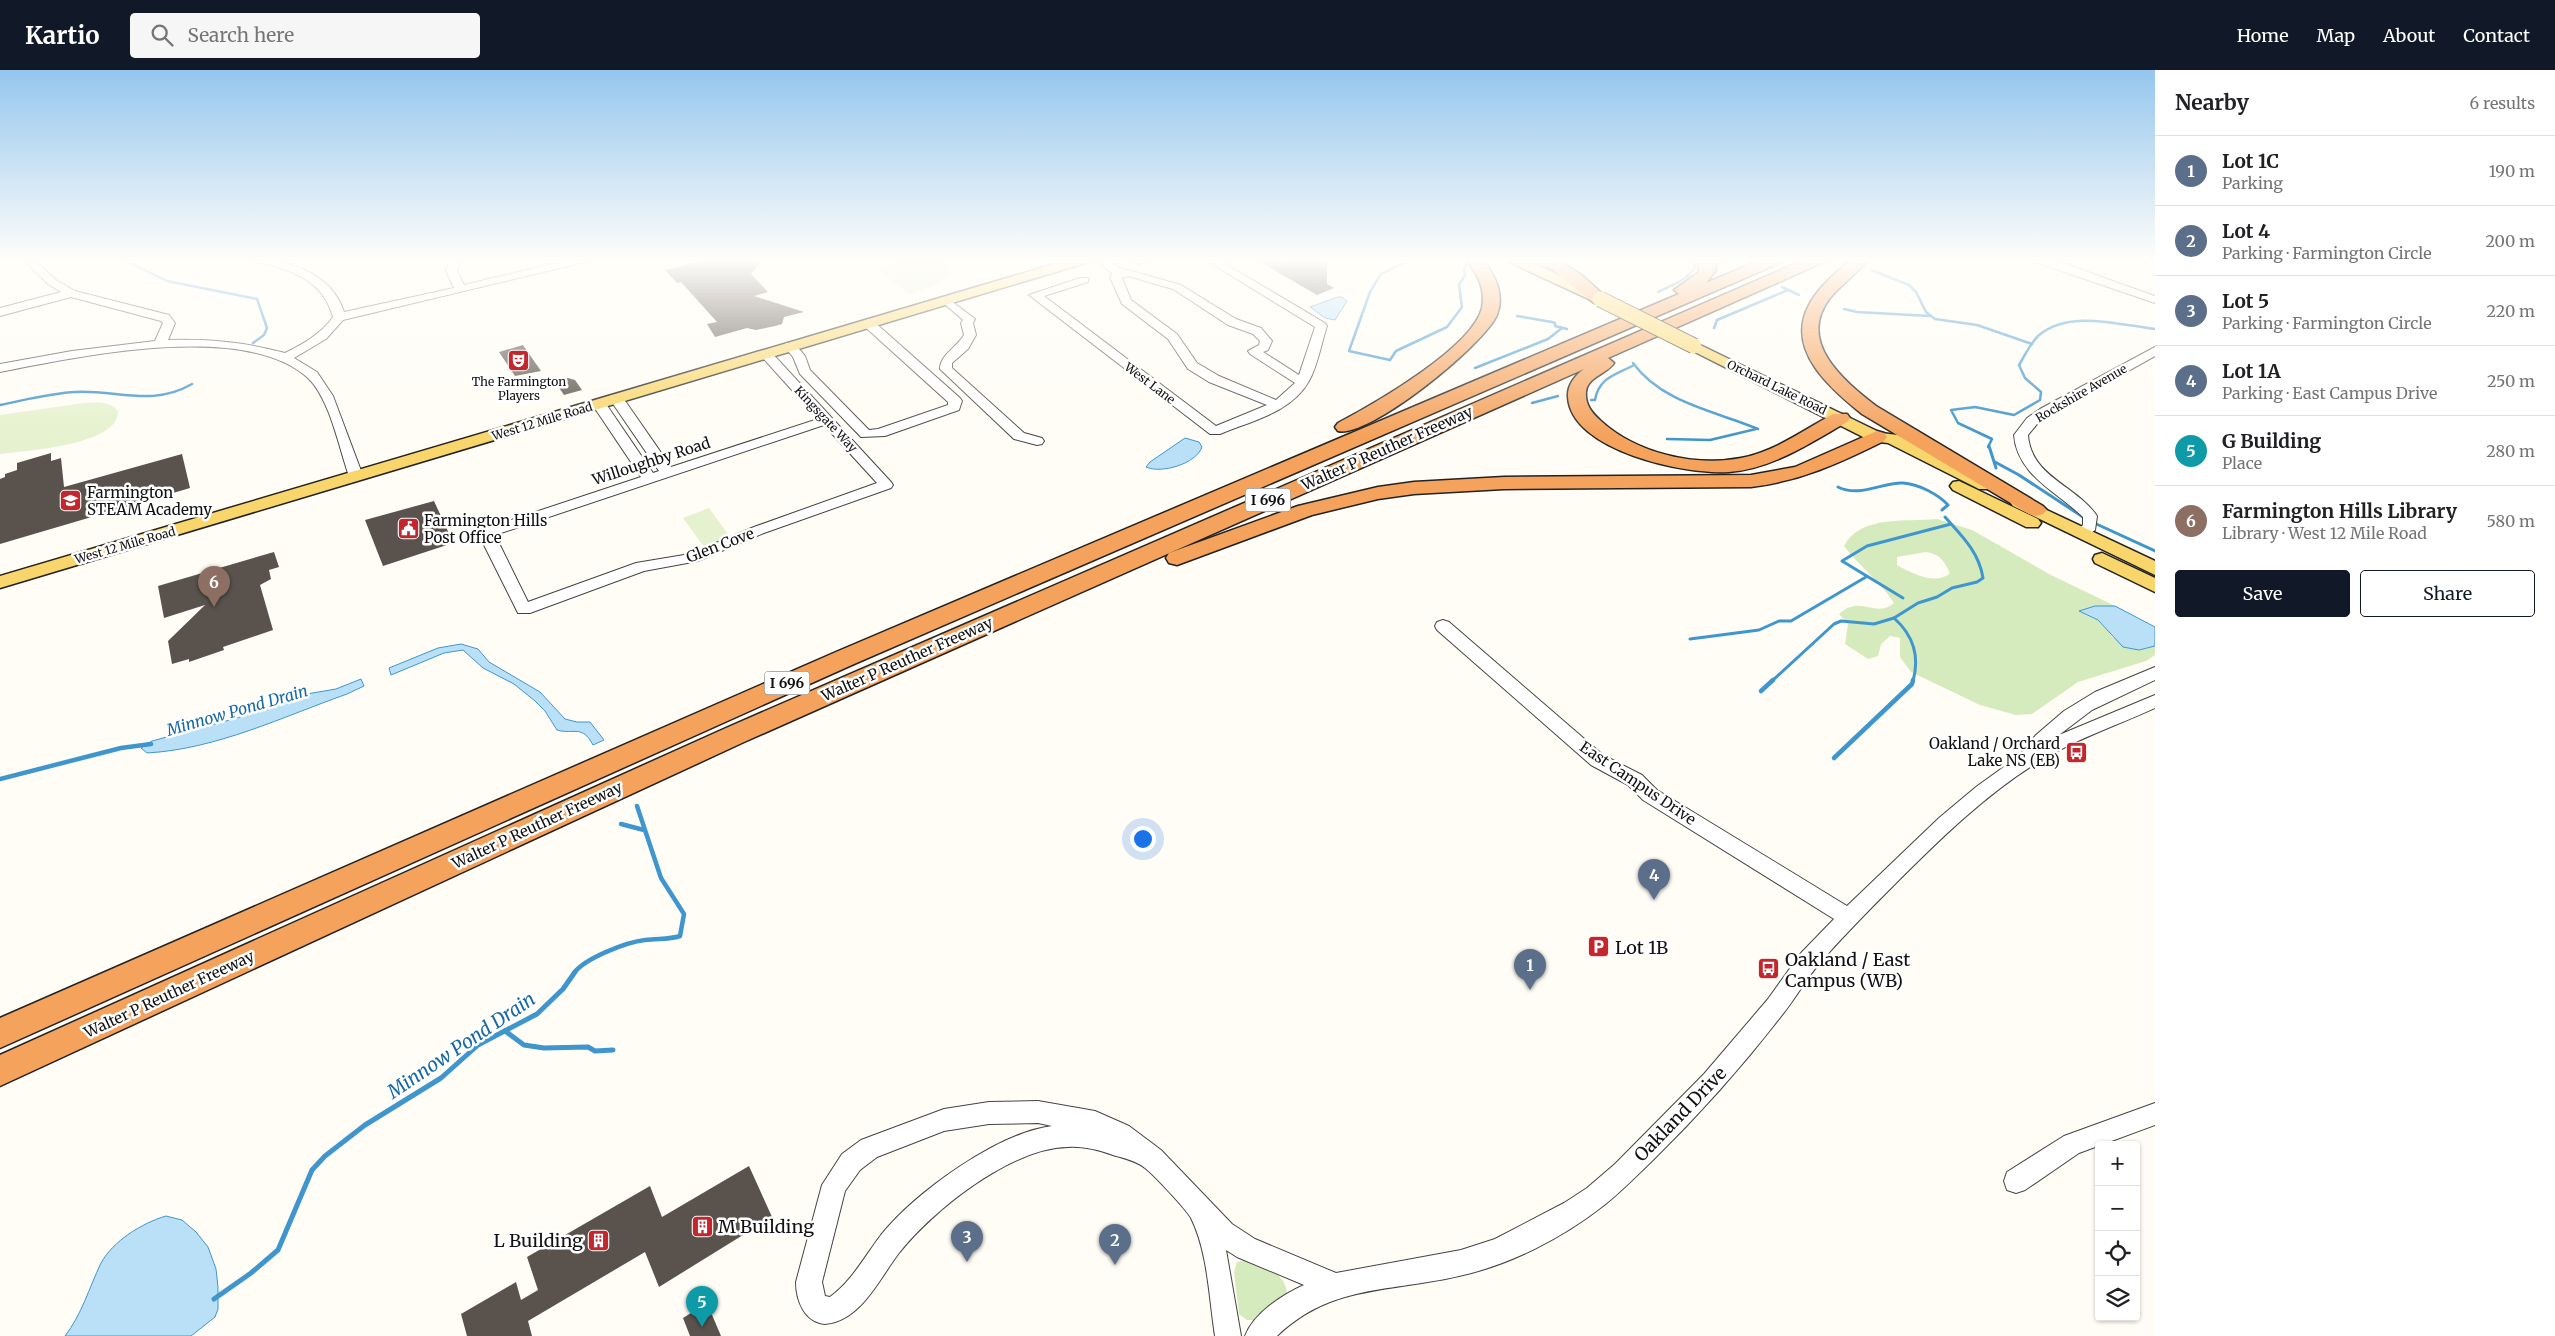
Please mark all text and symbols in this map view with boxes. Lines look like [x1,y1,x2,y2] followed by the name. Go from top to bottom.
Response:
[130,13,480,58] search box
[25,20,100,51] text: Kartio
[148,21,176,49] icon: search
[188,23,294,47] text: Search here
[2237,24,2289,47] text: Home
[2317,24,2355,47] text: Map
[2383,24,2435,47] text: About
[2463,24,2530,47] text: Contact
[2175,89,2249,116] text: Nearby
[2470,93,2535,113] text: 6 results
[2222,149,2279,173] text: Lot 1C
[2187,161,2195,181] text: 1
[2489,161,2535,181] text: 190 m
[2222,173,2283,193] text: Parking
[2222,219,2270,243] text: Lot 4
[2186,231,2196,251] text: 2
[2485,231,2535,251] text: 200 m
[2222,243,2432,263] text: Parking · Farmington Circle
[2222,289,2269,313] text: Lot 5
[2186,301,2196,321] text: 3
[2487,301,2535,321] text: 220 m
[2222,313,2432,333] text: Parking · Farmington Circle
[507,348,531,372] theatre icon: The Farmington Players
[1725,356,1829,418] street label: Orchard Lake Road
[1121,358,1178,407] street label: West Lane
[2222,359,2281,383] text: Lot 1A
[2033,361,2129,425] street label: Rockshire Avenue
[2186,371,2196,391] text: 4
[2487,371,2535,391] text: 250 m
[472,374,566,403] place label: The Farmington Players
[791,383,861,455] street label: Kingsgate Way
[2222,383,2437,403] text: Parking · East Campus Drive
[489,399,594,444] street label: West 12 Mile Road
[1298,402,1476,495] street label: Walter P Reuther Freeway
[2222,429,2321,453] text: G Building
[589,433,713,489] street label: Willoughby Road
[2186,441,2196,461] text: 5
[2486,441,2535,461] text: 280 m
[2222,453,2262,473] text: Place
[87,483,212,519] place label: Farmington STEAM Academy
[1246,488,1290,512] road number: I 696
[59,489,83,513] school or university icon: Farmington STEAM Academy
[2222,499,2457,523] text: Farmington Hills Library
[424,511,547,547] place label: Farmington Hills Post Office
[2186,511,2196,531] text: 6
[2487,511,2535,531] text: 580 m
[396,517,420,541] public building icon: Farmington Hills Post Office
[72,523,177,567] street label: West 12 Mile Road
[683,523,757,567] street label: Glen Cove
[2222,523,2427,543] text: Library · West 12 Mile Road
[198,566,230,607] pin: 6
[2175,570,2350,617] button: Save
[2360,570,2535,617] button: Share
[818,613,996,706] street label: Walter P Reuther Freeway
[764,672,810,694] road number: I 696
[163,680,310,740] water label: Minnow Pond Drain
[1929,734,2060,770] place label: Oakland / Orchard Lake NS (EB)
[1576,737,1700,829] street label: East Campus Drive
[2064,740,2088,764] bus stop icon: Oakland / Orchard Lake NS (EB)
[448,777,625,873] street label: Walter P Reuther Freeway
[1130,826,1156,852] your location
[1638,859,1670,900] pin: 4
[1587,935,1611,959] parking icon: Lot 1B
[1615,936,1668,959] place label: Lot 1B
[80,946,257,1042] street label: Walter P Reuther Freeway
[1785,948,1910,992] place label: Oakland / East Campus (WB)
[1514,949,1546,990] pin: 1
[1757,957,1781,981] bus stop icon: Oakland / East Campus (WB)
[382,987,540,1104] water label: Minnow Pond Drain
[1629,1062,1731,1166] street label: Oakland Drive
[2095,1141,2140,1321] map controls
[2095,1141,2140,1186] button: +
[2095,1186,2140,1231] button: −
[690,1214,714,1238] building icon: M Building
[718,1215,814,1238] place label: M Building
[951,1221,983,1262] pin: 3
[1099,1224,1131,1265] pin: 2
[587,1228,611,1252] building icon: L Building
[494,1229,583,1252] place label: L Building
[2095,1231,2140,1276] button: locate
[2095,1276,2140,1321] button: layers
[686,1286,718,1327] pin: 5

